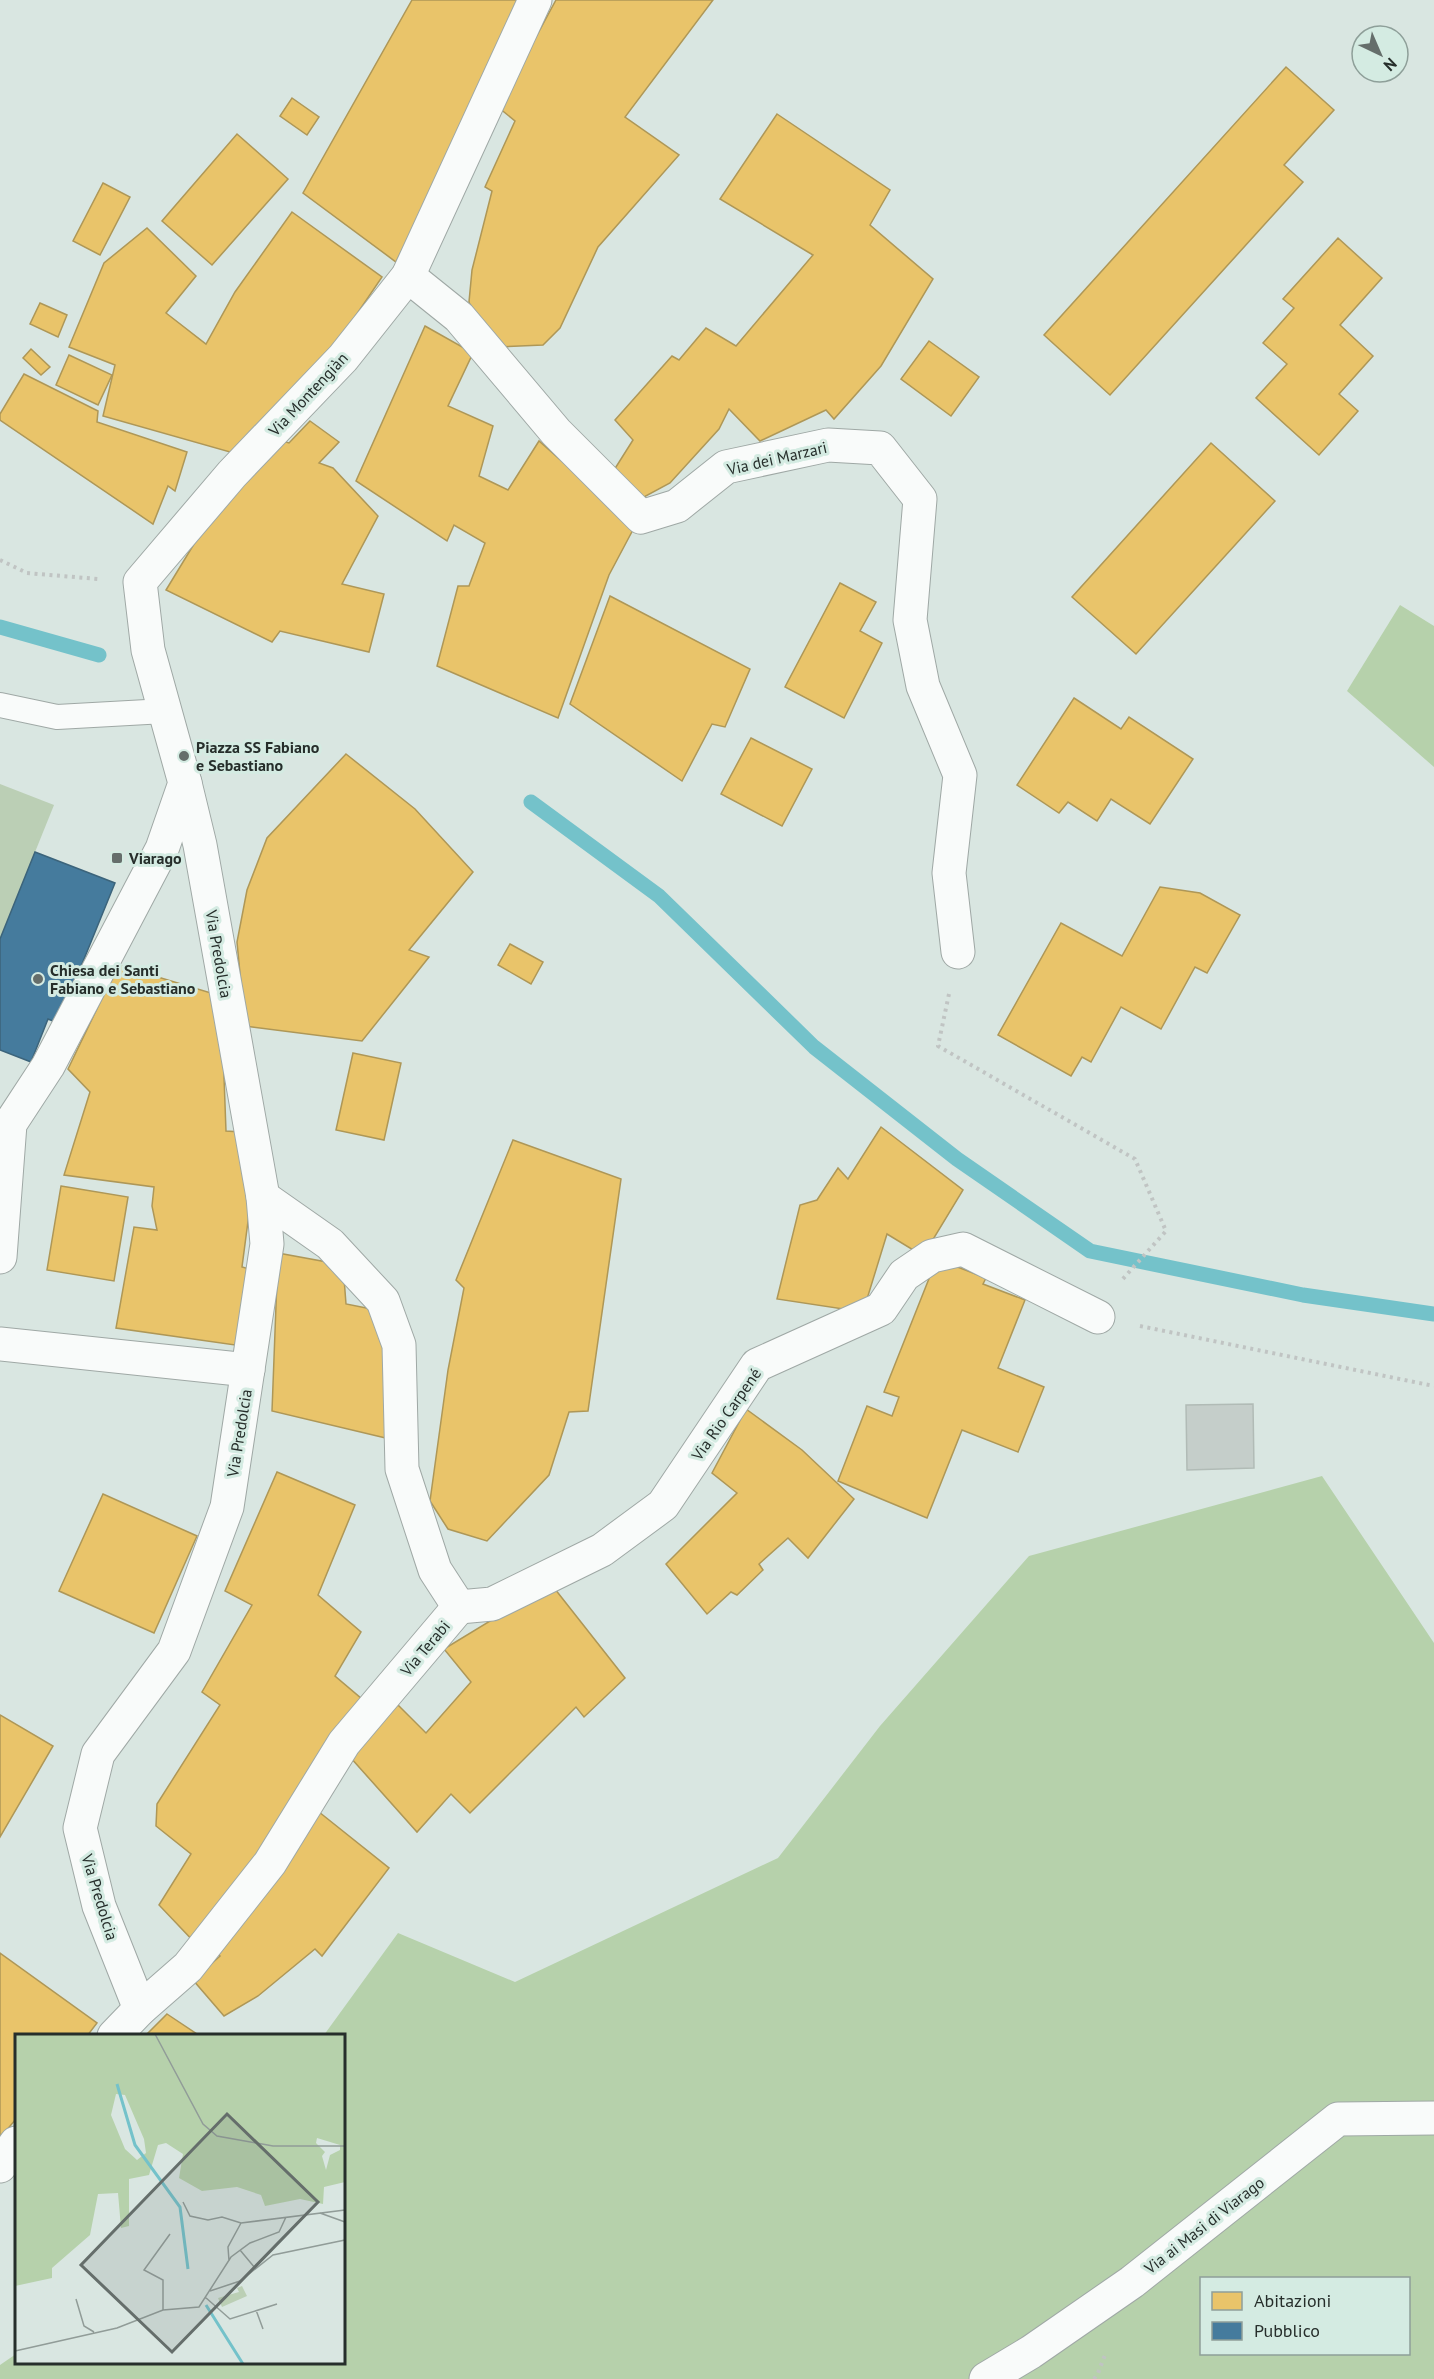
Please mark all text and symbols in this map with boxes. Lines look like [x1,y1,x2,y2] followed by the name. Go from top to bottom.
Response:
[1350,24,1410,84] north arrow
[1380,54,1401,76] text: N
[263,348,352,441] street label: Via Montengiàn
[724,437,829,479] street label: Via dei Marzari
[196,737,320,775] place label: Piazza SS Fabiano e Sebastiano
[177,749,191,763] marker: Piazza SS Fabiano e Sebastiano
[128,848,182,868] place label: Viarago
[110,851,124,865] marker: Viarago
[201,908,237,999] street label: Via Predolcia
[50,960,196,998] place label: Chiesa dei Santi Fabiano e Sebastiano
[31,972,45,986] marker: Chiesa dei Santi Fabiano e Sebastiano
[686,1364,765,1465] street label: Via Rio Carpené
[222,1388,256,1479] street label: Via Predolcia
[395,1616,454,1681] street label: Via Terabi
[77,1851,123,1942] street label: Via Predolcia
[15,2034,345,2364] inset map
[1139,2172,1268,2279] street label: Via ai Masi di Viarago
[1200,2277,1410,2355] legend
[1254,2289,1331,2312] text: Abitazioni
[1254,2319,1320,2342] text: Pubblico

